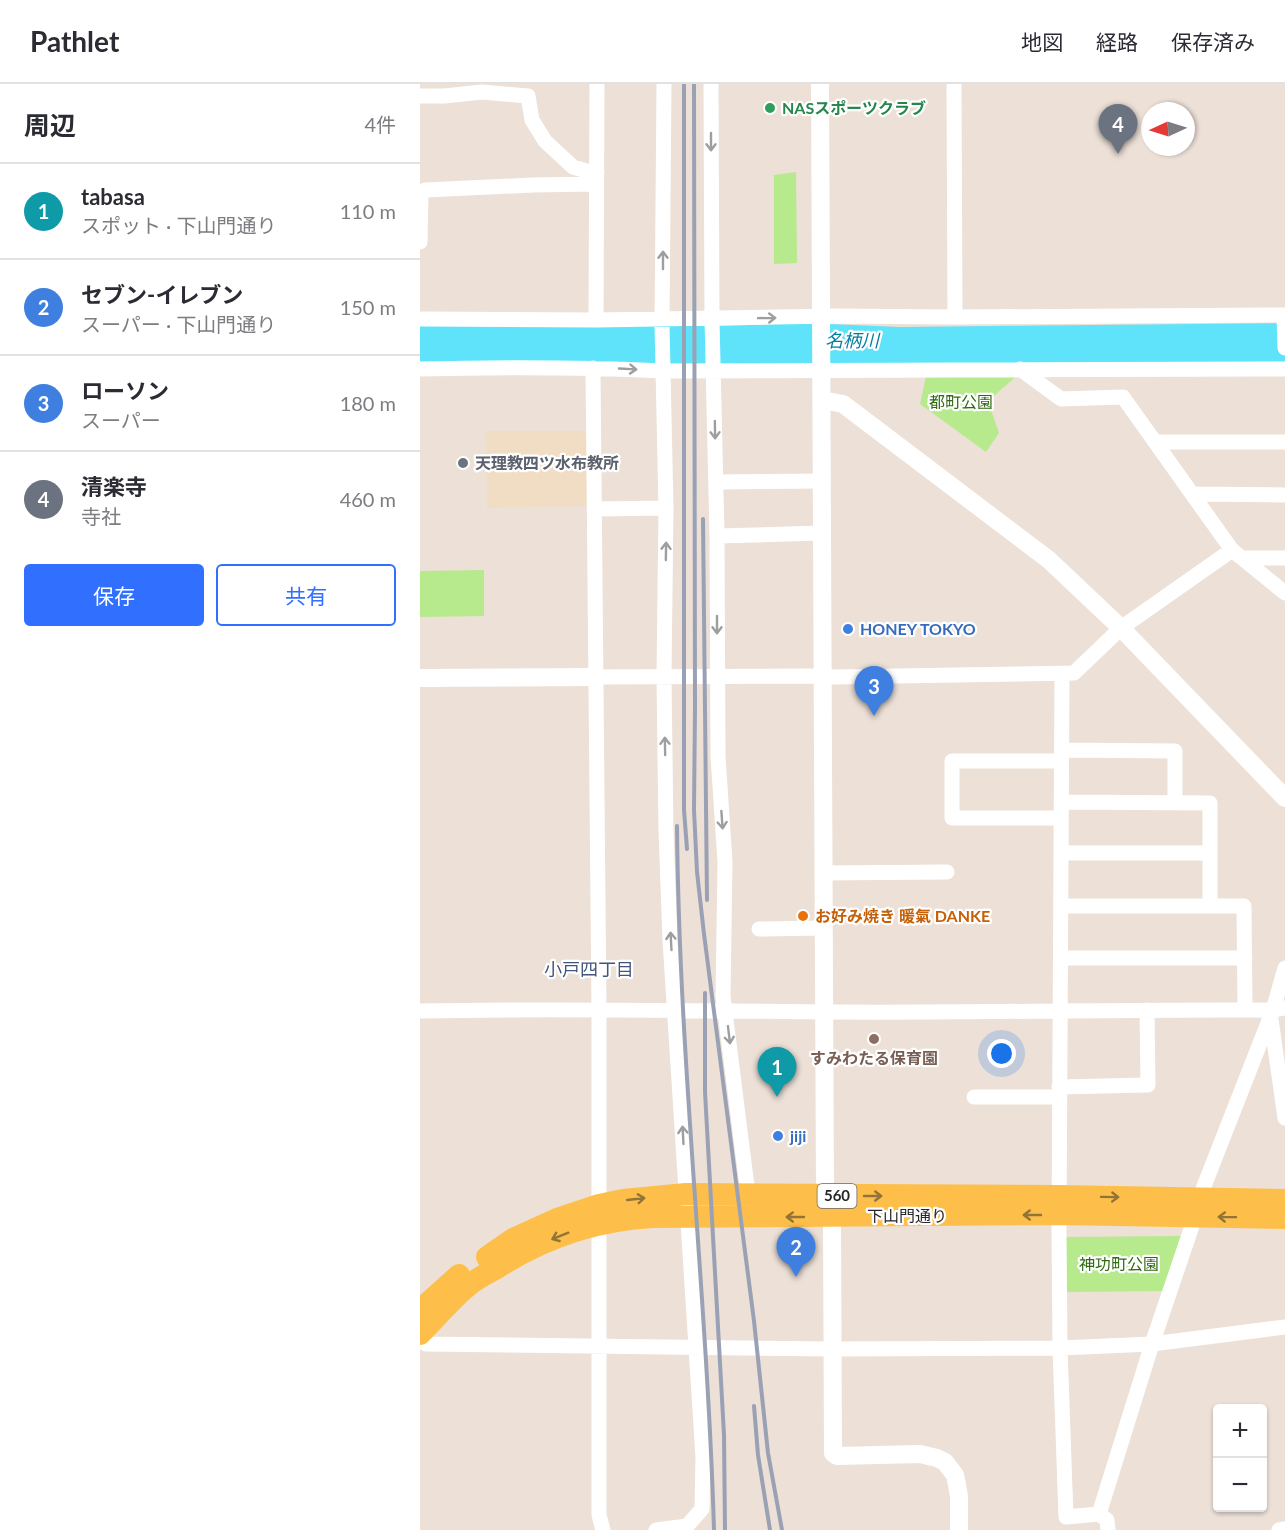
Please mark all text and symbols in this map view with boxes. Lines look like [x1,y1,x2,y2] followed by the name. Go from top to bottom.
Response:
[30,24,119,58] text: Pathlet
[1021,29,1063,54] text: 地図
[1096,29,1138,54] text: 経路
[1171,29,1255,54] text: 保存済み
[782,98,926,117] place label: NASスポーツクラブ
[763,101,777,115] marker: NASスポーツクラブ
[1141,102,1195,156] north arrow
[1098,104,1138,154] pin: 4
[24,109,76,141] text: 周辺
[364,112,396,136] text: 4件
[705,132,717,152] one-way arrow
[81,183,145,210] text: tabasa
[38,199,49,223] text: 1
[340,199,396,223] text: 110 m
[81,213,276,237] text: スポット · 下山門通り
[657,251,669,271] one-way arrow
[81,281,243,308] text: セブン-イレブン
[38,295,49,319] text: 2
[340,295,396,319] text: 150 m
[81,312,276,336] text: スーパー · 下山門通り
[756,312,776,323] one-way arrow
[825,329,881,351] water label: 名柄川
[618,364,638,375] one-way arrow
[81,377,169,404] text: ローソン
[38,391,49,415] text: 3
[340,391,396,415] text: 180 m
[929,392,993,411] park label: 都町公園
[81,408,161,432] text: スーパー
[709,419,720,439] one-way arrow
[475,453,619,472] place label: 天理教四ツ水布教所
[456,456,470,470] marker: 天理教四ツ水布教所
[81,473,147,500] text: 清楽寺
[38,487,49,511] text: 4
[340,487,396,511] text: 460 m
[81,504,121,528] text: 寺社
[660,541,672,561] one-way arrow
[24,564,204,626] button: 保存
[216,564,396,626] button: 共有
[711,614,723,634] one-way arrow
[860,619,976,638] place label: HONEY TOKYO
[841,622,855,636] marker: HONEY TOKYO
[854,666,894,716] pin: 3
[659,736,671,756] one-way arrow
[717,809,728,829] one-way arrow
[815,906,990,925] place label: お好み焼き 暖氣 DANKE
[796,909,810,923] marker: お好み焼き 暖氣 DANKE
[665,931,676,951] one-way arrow
[544,958,634,980] district label: 小戸四丁目
[724,1025,735,1044] one-way arrow
[867,1032,881,1046] marker: すみわたる保育園
[987,1039,1016,1068] your location
[758,1048,796,1097] pin: 1
[810,1048,938,1067] place label: すみわたる保育園
[677,1126,688,1146] one-way arrow
[789,1126,806,1145] place label: jiji
[771,1129,785,1143] marker: jiji
[818,1184,856,1208] road number: 560
[862,1190,882,1202] one-way arrow
[1099,1192,1119,1203] one-way arrow
[626,1193,646,1204] one-way arrow
[867,1206,947,1225] street label: 下山門通り
[1022,1209,1042,1221] one-way arrow
[785,1211,805,1222] one-way arrow
[1217,1211,1237,1223] one-way arrow
[776,1228,815,1277] pin: 2
[551,1231,570,1242] one-way arrow
[1079,1254,1159,1273] park label: 神功町公園
[1213,1404,1267,1512] map controls
[1213,1404,1267,1458] button: +
[1213,1458,1267,1512] button: −

